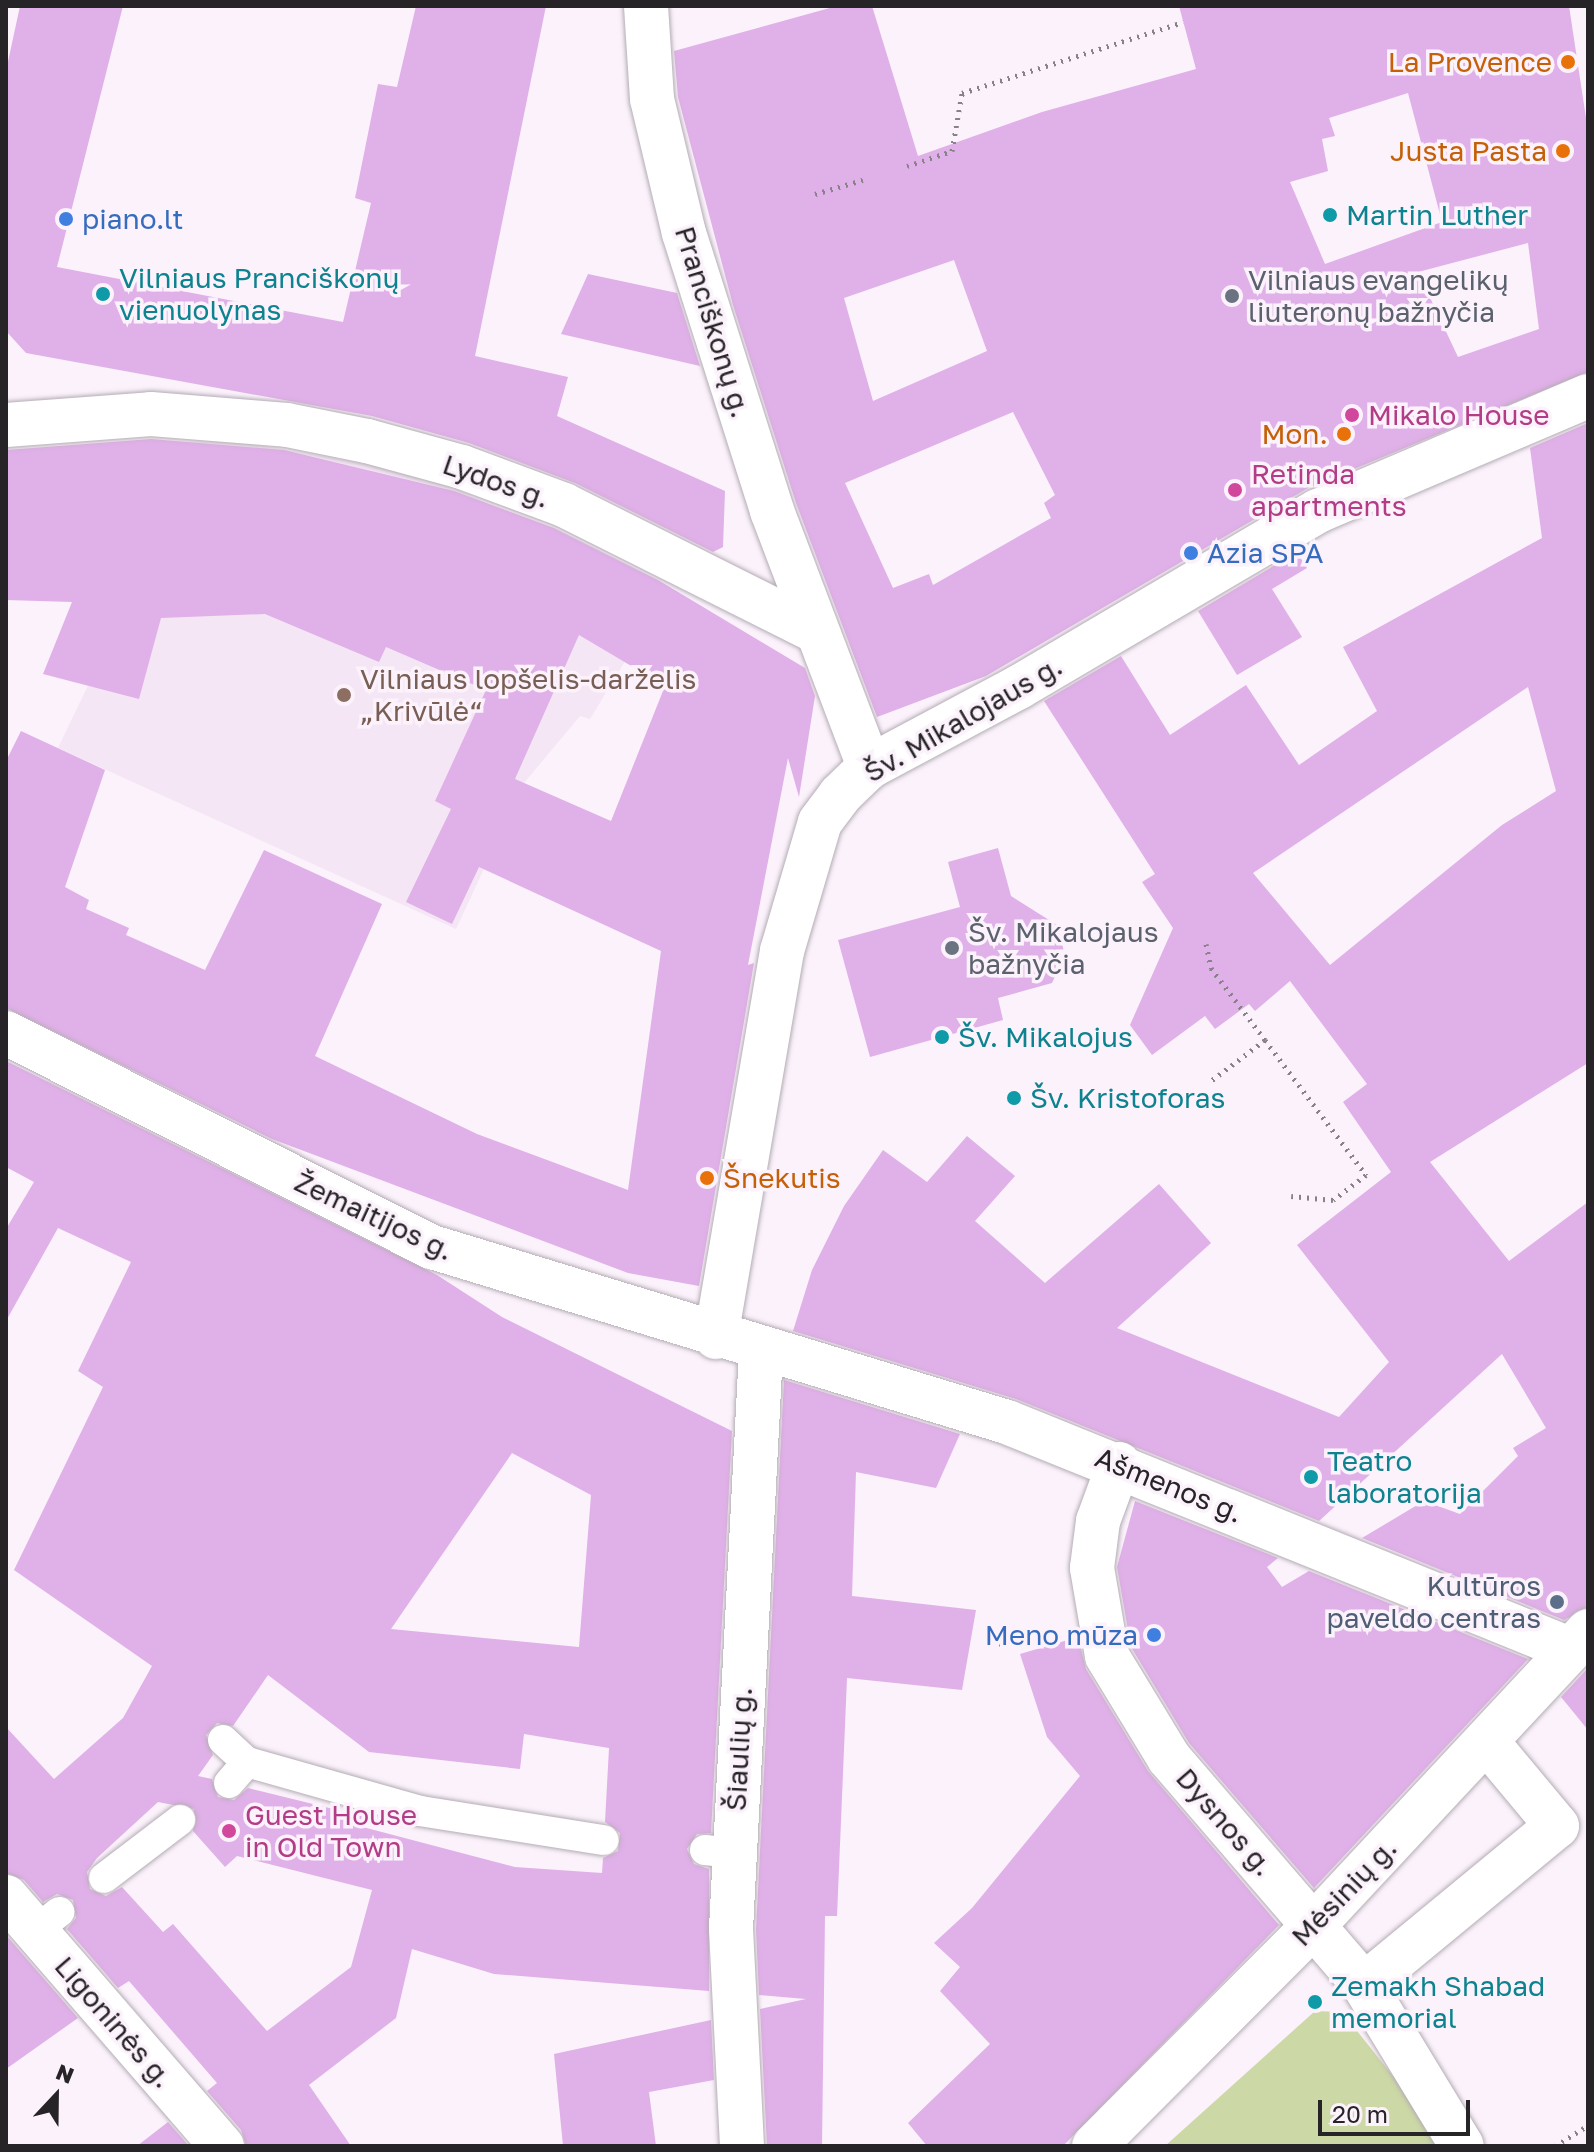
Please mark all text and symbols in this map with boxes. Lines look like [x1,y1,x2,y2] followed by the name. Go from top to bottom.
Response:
[1388,45,1552,79] place label: La Provence
[1559,53,1577,71] marker: La Provence
[1390,134,1547,168] place label: Justa Pasta
[1554,142,1572,160] marker: Justa Pasta
[1346,198,1528,232] place label: Martin Luther
[82,202,183,236] place label: piano.lt
[1321,206,1339,224] marker: Martin Luther
[57,210,75,228] marker: piano.lt
[668,222,758,422] street label: Pranciškonų g.
[119,261,399,327] place label: Vilniaus Pranciškonų vienuolynas
[1248,263,1509,329] place label: Vilniaus evangelikų liuteronų bažnyčia
[94,285,112,303] marker: Vilniaus Pranciškonų vienuolynas
[1223,287,1241,305] marker: Vilniaus evangelikų liuteronų bažnyčia
[1368,398,1550,432] place label: Mikalo House
[1343,406,1361,424] marker: Mikalo House
[1262,417,1328,451] place label: Mon.
[1335,425,1353,443] marker: Mon.
[438,447,554,515] street label: Lydos g.
[1251,457,1407,523] place label: Retinda apartments
[1226,481,1244,499] marker: Retinda apartments
[1207,536,1323,570] place label: Azia SPA
[1182,544,1200,562] marker: Azia SPA
[858,649,1068,789] street label: Šv. Mikalojaus g.
[360,662,696,728] place label: Vilniaus lopšelis-darželis „Krivūlė“
[335,686,353,704] marker: Vilniaus lopšelis-darželis „Krivūlė“
[968,915,1159,981] place label: Šv. Mikalojaus bažnyčia
[943,939,961,957] marker: Šv. Mikalojaus bažnyčia
[958,1020,1133,1054] place label: Šv. Mikalojus
[933,1028,951,1046] marker: Šv. Mikalojus
[1030,1081,1225,1115] place label: Šv. Kristoforas
[1005,1089,1023,1107] marker: Šv. Kristoforas
[723,1161,841,1195] place label: Šnekutis
[289,1165,459,1267] street label: Žemaitijos g.
[698,1169,716,1187] marker: Šnekutis
[1090,1440,1248,1530] street label: Ašmenos g.
[1327,1444,1482,1510] place label: Teatro laboratorija
[1302,1468,1320,1486] marker: Teatro laboratorija
[1327,1569,1541,1635] place label: Kultūros paveldo centras
[1548,1593,1566,1611] marker: Kultūros paveldo centras
[985,1618,1138,1652] place label: Meno mūza
[1145,1626,1163,1644] marker: Meno mūza
[719,1686,759,1812] street label: Šiaulių g.
[1169,1761,1281,1883] street label: Dysnos g.
[245,1798,417,1864] place label: Guest House in Old Town
[220,1822,238,1840] marker: Guest House in Old Town
[1284,1831,1404,1953] street label: Mėsinių g.
[48,1949,180,2095] street label: Ligoninės g.
[1331,1969,1545,2035] place label: Zemakh Shabad memorial
[1306,1993,1324,2011] marker: Zemakh Shabad memorial
[16,2056,96,2136] north arrow
[52,2058,78,2089] text: N
[1322,2084,1474,2134] scale bar
[1332,2099,1388,2128] text: 20 m

